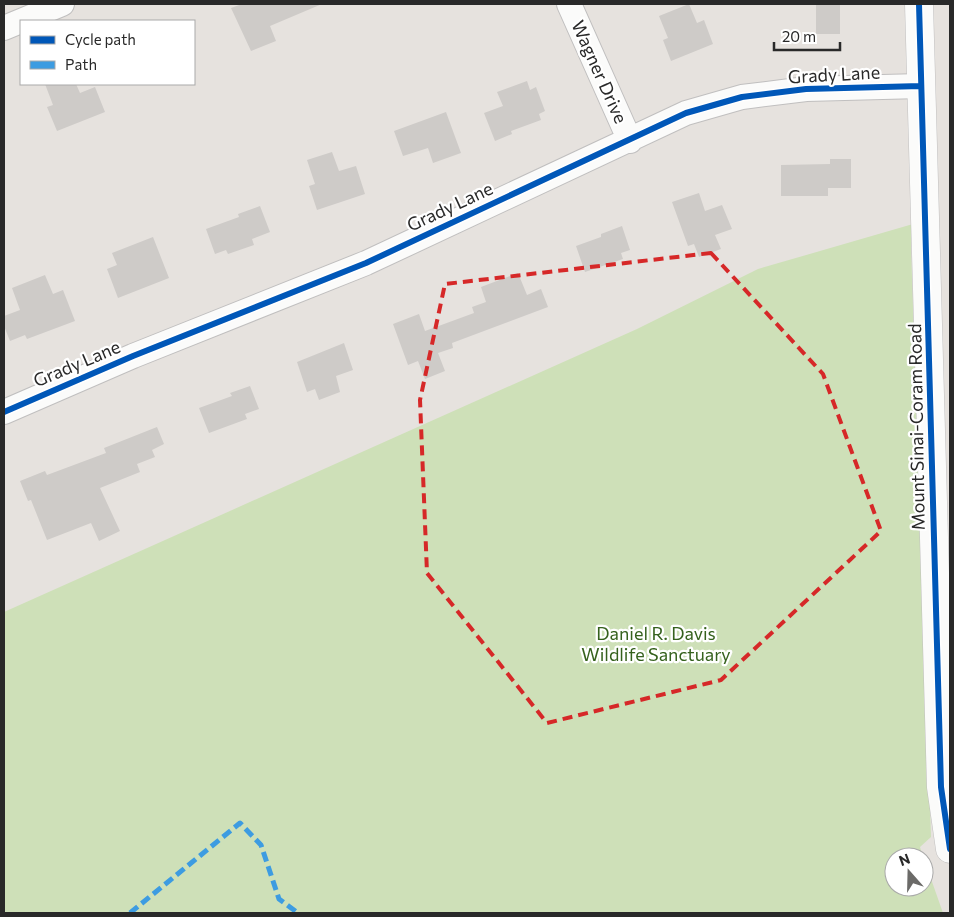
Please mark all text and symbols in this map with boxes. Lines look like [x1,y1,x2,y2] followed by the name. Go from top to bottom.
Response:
[567,17,632,127] street label: Wagner Drive
[20,20,195,85] legend
[774,20,840,52] scale bar
[782,27,816,45] text: 20 m
[65,30,136,48] text: Cycle path
[65,55,97,73] text: Path
[787,61,881,87] street label: Grady Lane
[403,177,496,236] street label: Grady Lane
[903,323,929,531] street label: Mount Sinai-Coram Road
[30,335,123,391] street label: Grady Lane
[581,622,731,665] park label: Daniel R. Davis Wildlife Sanctuary
[884,847,934,897] north arrow
[897,850,912,869] text: N

